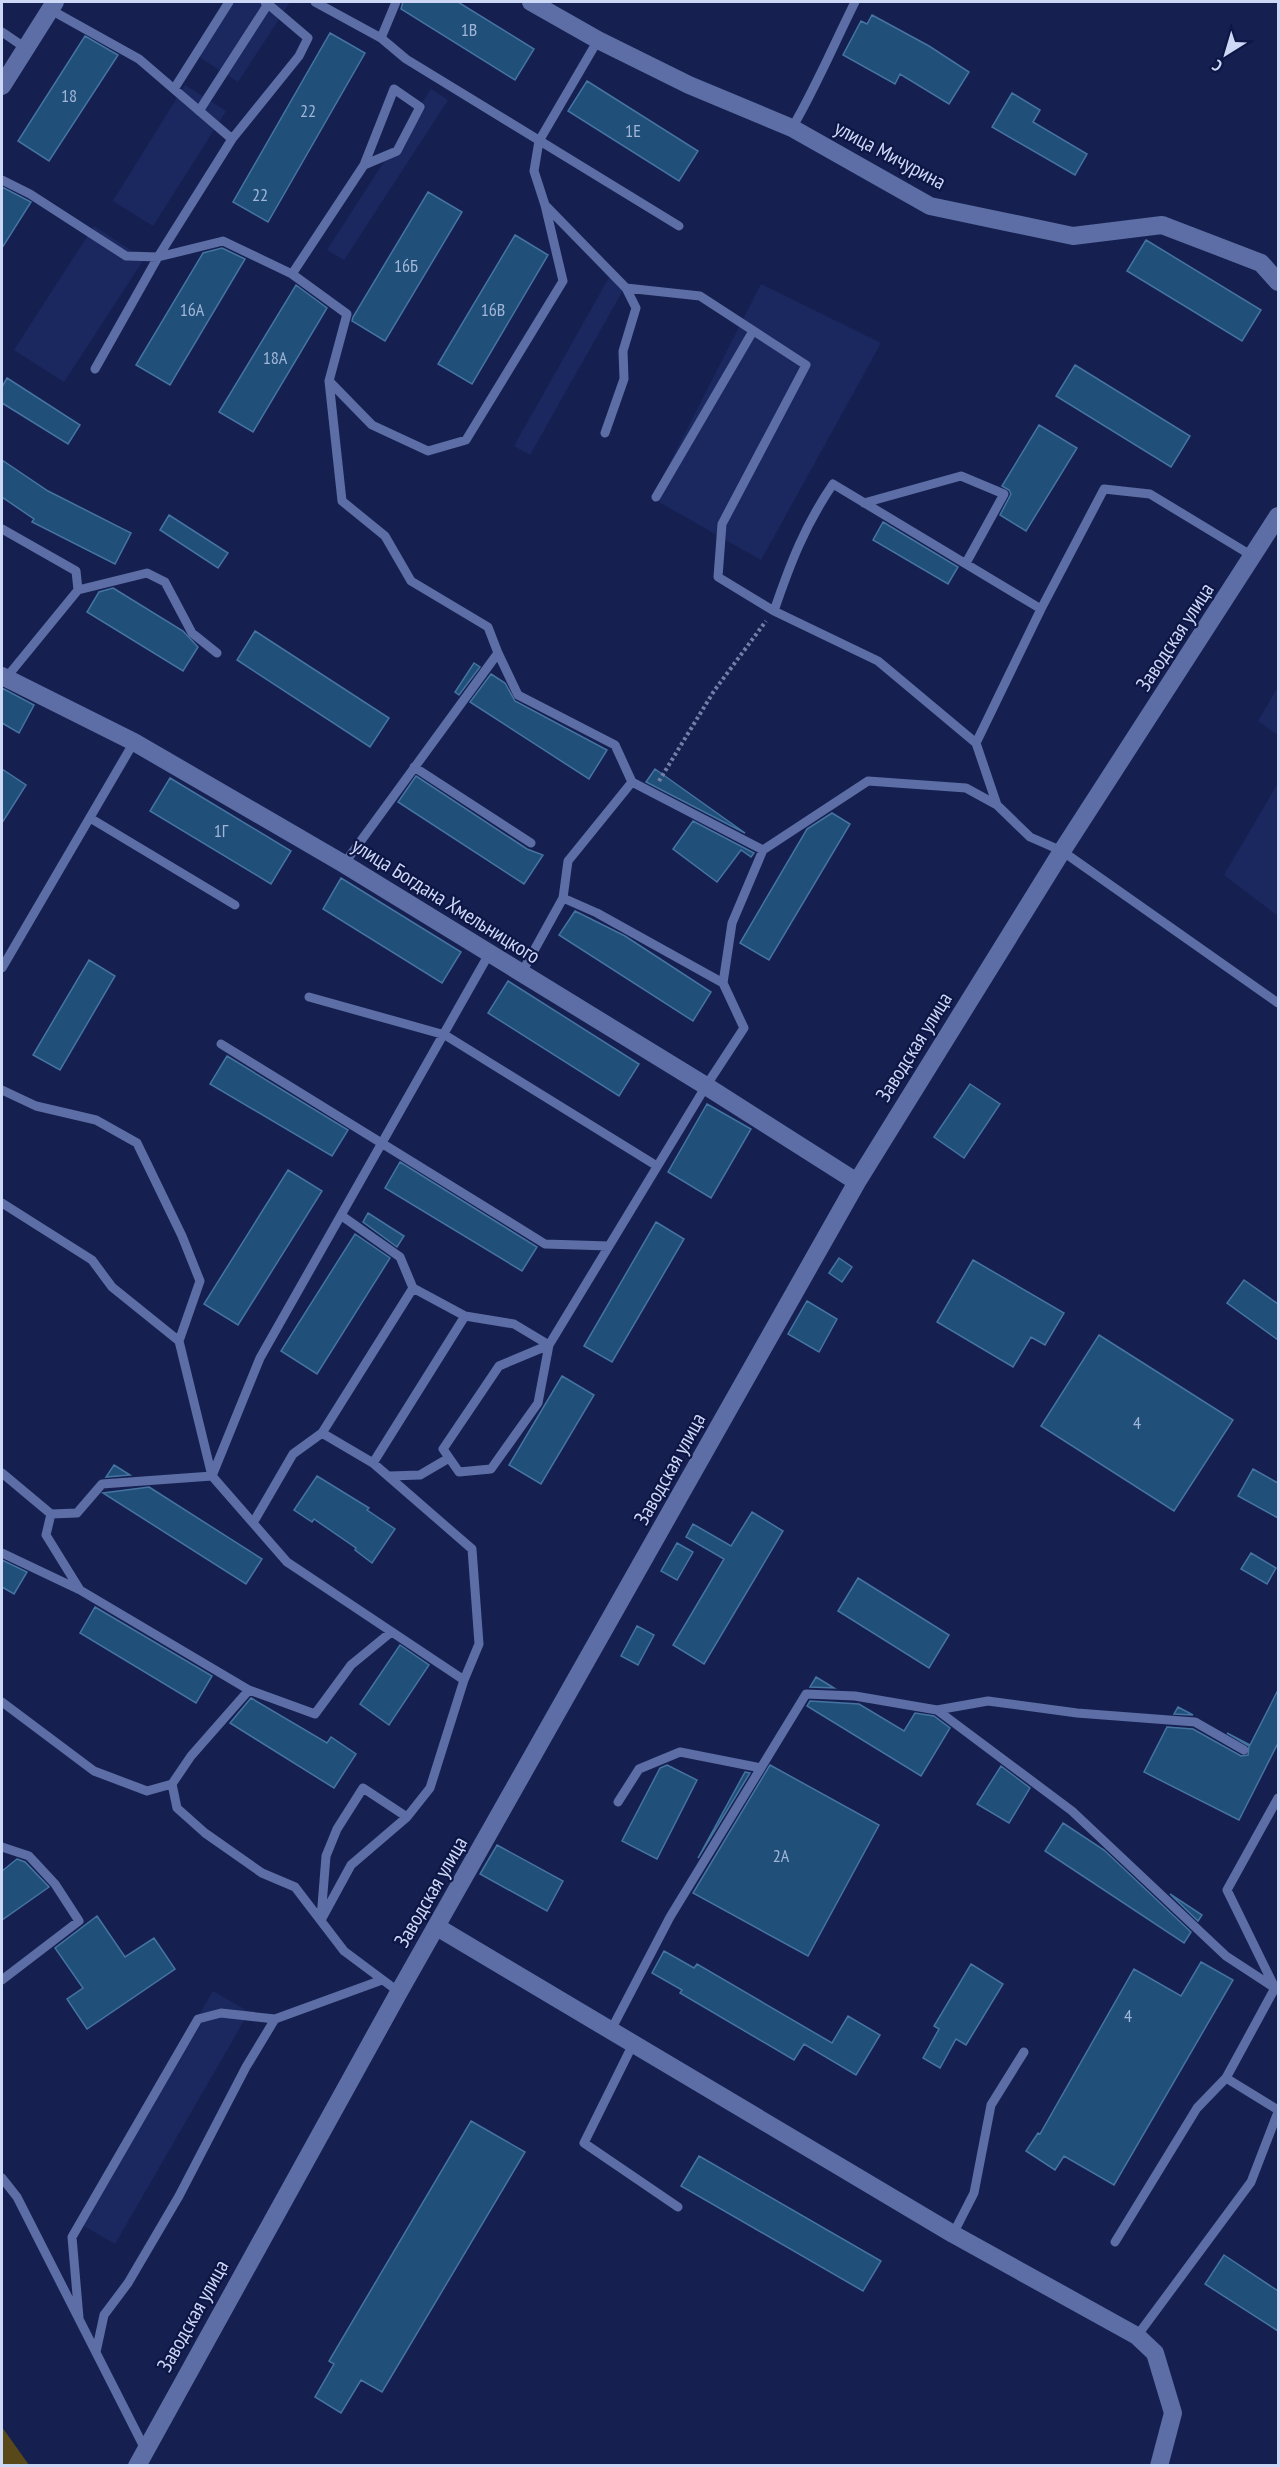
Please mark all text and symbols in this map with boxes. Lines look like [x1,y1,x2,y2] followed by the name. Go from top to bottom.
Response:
[461,18,477,41] house number: 1В
[1196,24,1256,84] north arrow
[1207,55,1226,76] text: С
[61,84,77,107] house number: 18
[300,99,316,122] house number: 22
[830,114,951,195] street label: улица Мичурина
[625,119,641,142] house number: 1Е
[252,183,268,206] house number: 22
[394,254,418,277] house number: 16Б
[180,298,205,321] house number: 16А
[481,298,505,321] house number: 16В
[263,346,288,369] house number: 18А
[1130,577,1220,696] street label: Заводская улица
[214,819,229,842] house number: 1Г
[347,832,545,969] street label: улица Богдана Хмельницкого
[869,987,958,1106] street label: Заводская улица
[628,1408,711,1529] street label: Заводская улица
[1133,1411,1141,1434] house number: 4
[388,1831,473,1952] street label: Заводская улица
[773,1844,790,1867] house number: 2А
[1124,2004,1132,2027] house number: 4
[151,2255,234,2376] street label: Заводская улица

